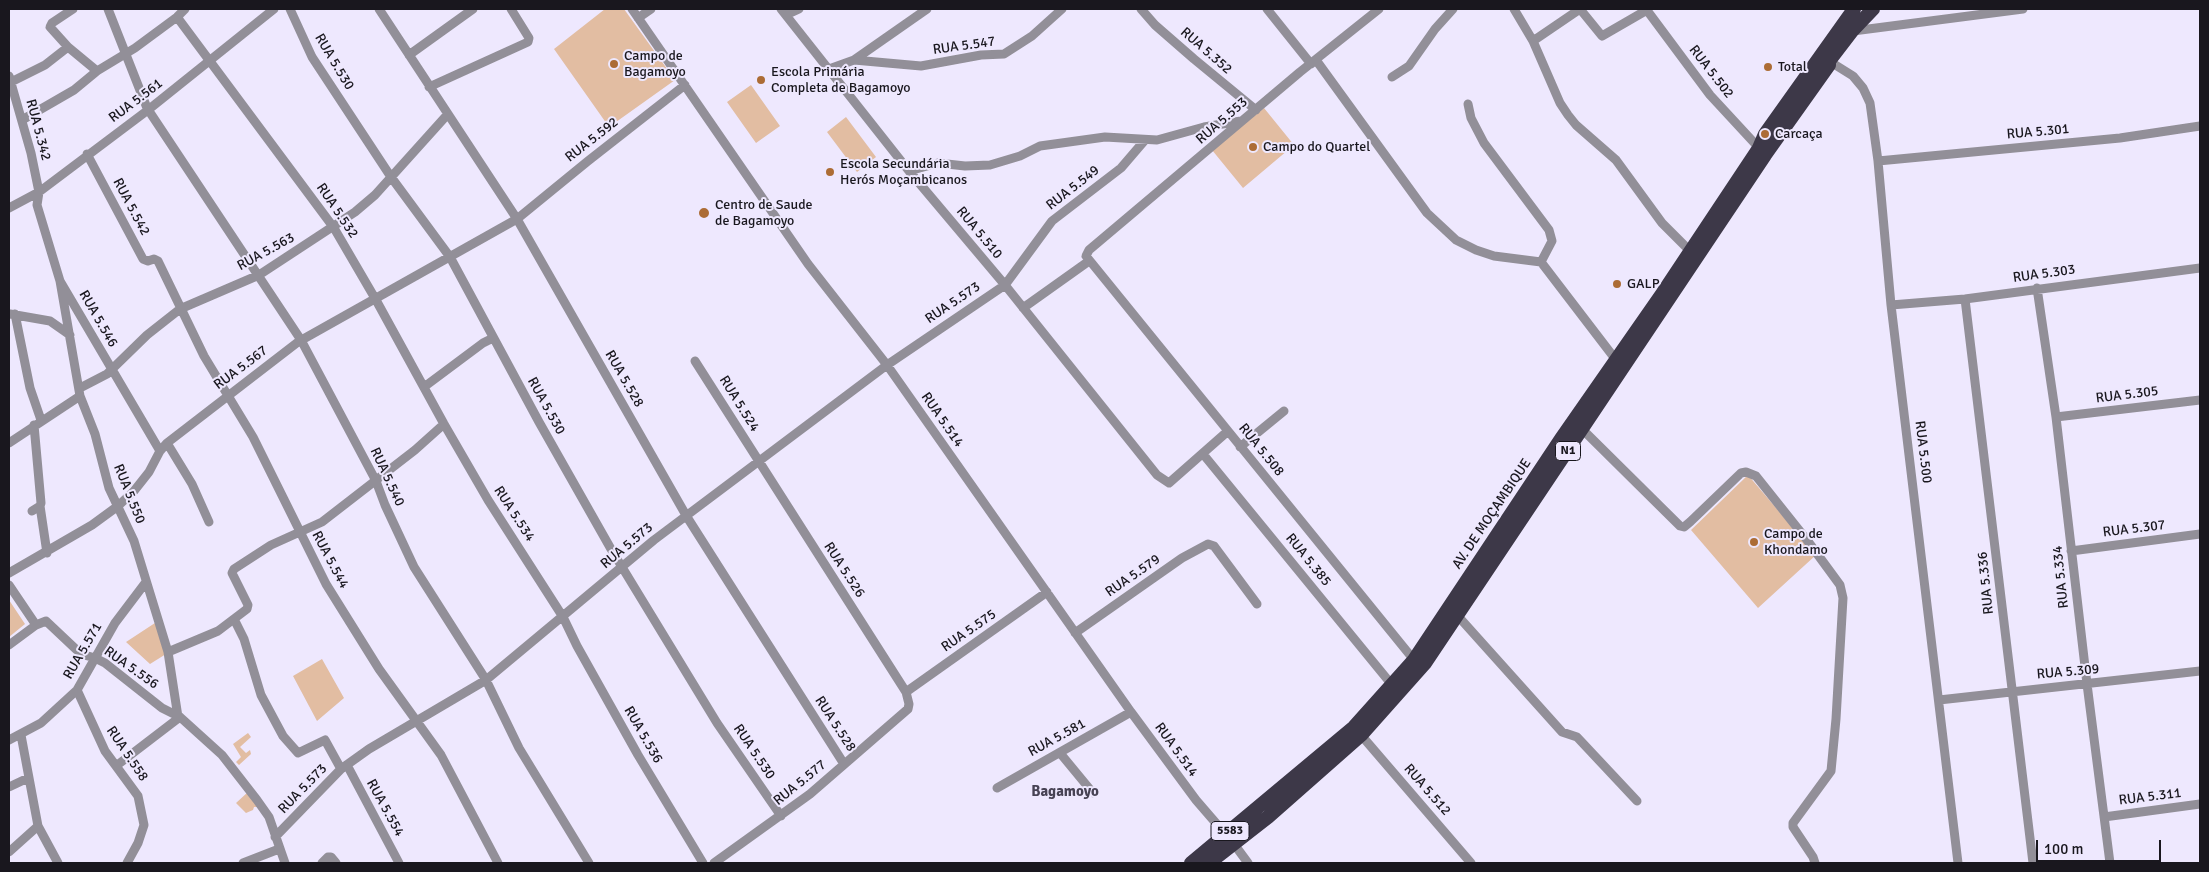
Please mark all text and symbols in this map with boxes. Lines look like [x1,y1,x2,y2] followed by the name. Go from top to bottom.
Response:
[1177,24,1235,78] street label: RUA 5.352
[311,31,357,93] street label: RUA 5.530
[932,33,996,59] street label: RUA 5.547
[1685,42,1737,102] street label: RUA 5.502
[624,48,686,80] place label: Campo de Bagamoyo
[608,58,620,70] marker: Campo de Bagamoyo
[1778,59,1807,75] place label: Total
[1762,61,1774,73] marker: Total
[771,64,911,96] place label: Escola Primária Completa de Bagamoyo
[755,74,767,86] marker: Escola Primária Completa de Bagamoyo
[106,75,166,127] street label: RUA 5.561
[1193,94,1251,148] street label: RUA 5.553
[22,97,54,163] street label: RUA 5.342
[562,114,622,166] street label: RUA 5.592
[2006,121,2070,143] street label: RUA 5.301
[1775,126,1823,142] place label: Carcaça
[1759,128,1771,140] marker: Carcaça
[1263,139,1370,155] place label: Campo do Quartel
[1247,141,1259,153] marker: Campo do Quartel
[840,156,967,188] place label: Escola Secundária Herós Moçambicanos
[1043,162,1103,214] street label: RUA 5.549
[824,166,836,178] marker: Escola Secundária Herós Moçambicanos
[109,175,153,239] street label: RUA 5.542
[312,180,362,242] street label: RUA 5.532
[715,197,813,230] place label: Centro de Saude de Bagamoyo
[952,204,1006,262] street label: RUA 5.510
[697,206,711,220] marker: Centro de Saude de Bagamoyo
[234,229,298,275] street label: RUA 5.563
[2012,261,2076,287] street label: RUA 5.303
[1627,276,1660,292] place label: GALP
[922,278,984,328] street label: RUA 5.573
[1611,278,1623,290] marker: GALP
[75,288,121,350] street label: RUA 5.546
[211,342,271,394] street label: RUA 5.567
[601,348,647,410] street label: RUA 5.528
[715,373,763,435] street label: RUA 5.524
[523,374,569,438] street label: RUA 5.530
[2095,383,2159,407] street label: RUA 5.305
[917,389,967,451] street label: RUA 5.514
[1235,420,1287,480] street label: RUA 5.508
[1911,420,1935,484] street label: RUA 5.500
[1556,442,1580,461] road number: N1
[366,445,408,509] street label: RUA 5.540
[1449,456,1535,572] street label: AV. DE MOÇAMBIQUE
[109,462,149,526] street label: RUA 5.550
[490,483,538,545] street label: RUA 5.534
[2102,517,2166,541] street label: RUA 5.307
[598,519,656,573] street label: RUA 5.573
[1764,526,1828,558] place label: Campo de Khondamo
[308,528,352,592] street label: RUA 5.544
[1282,530,1334,590] street label: RUA 5.385
[1748,536,1760,548] marker: Campo de Khondamo
[820,539,868,601] street label: RUA 5.526
[2049,545,2073,609] street label: RUA 5.334
[1102,551,1164,601] street label: RUA 5.579
[1974,551,1998,615] street label: RUA 5.336
[938,606,1000,656] street label: RUA 5.575
[60,620,106,682] street label: RUA 5.571
[100,643,162,693] street label: RUA 5.556
[2036,661,2100,683] street label: RUA 5.309
[811,693,859,755] street label: RUA 5.528
[620,704,666,766] street label: RUA 5.536
[1025,715,1089,761] street label: RUA 5.581
[1151,720,1201,780] street label: RUA 5.514
[729,721,779,783] street label: RUA 5.530
[102,723,152,785] street label: RUA 5.558
[770,757,830,809] street label: RUA 5.577
[275,761,331,817] street label: RUA 5.573
[1400,761,1454,819] street label: RUA 5.512
[362,776,408,840] street label: RUA 5.554
[1031,783,1099,801] district label: Bagamoyo
[2118,785,2182,809] street label: RUA 5.311
[1211,821,1249,840] road number: 5583
[2039,830,2164,862] scale bar
[2044,840,2084,858] text: 100 m

